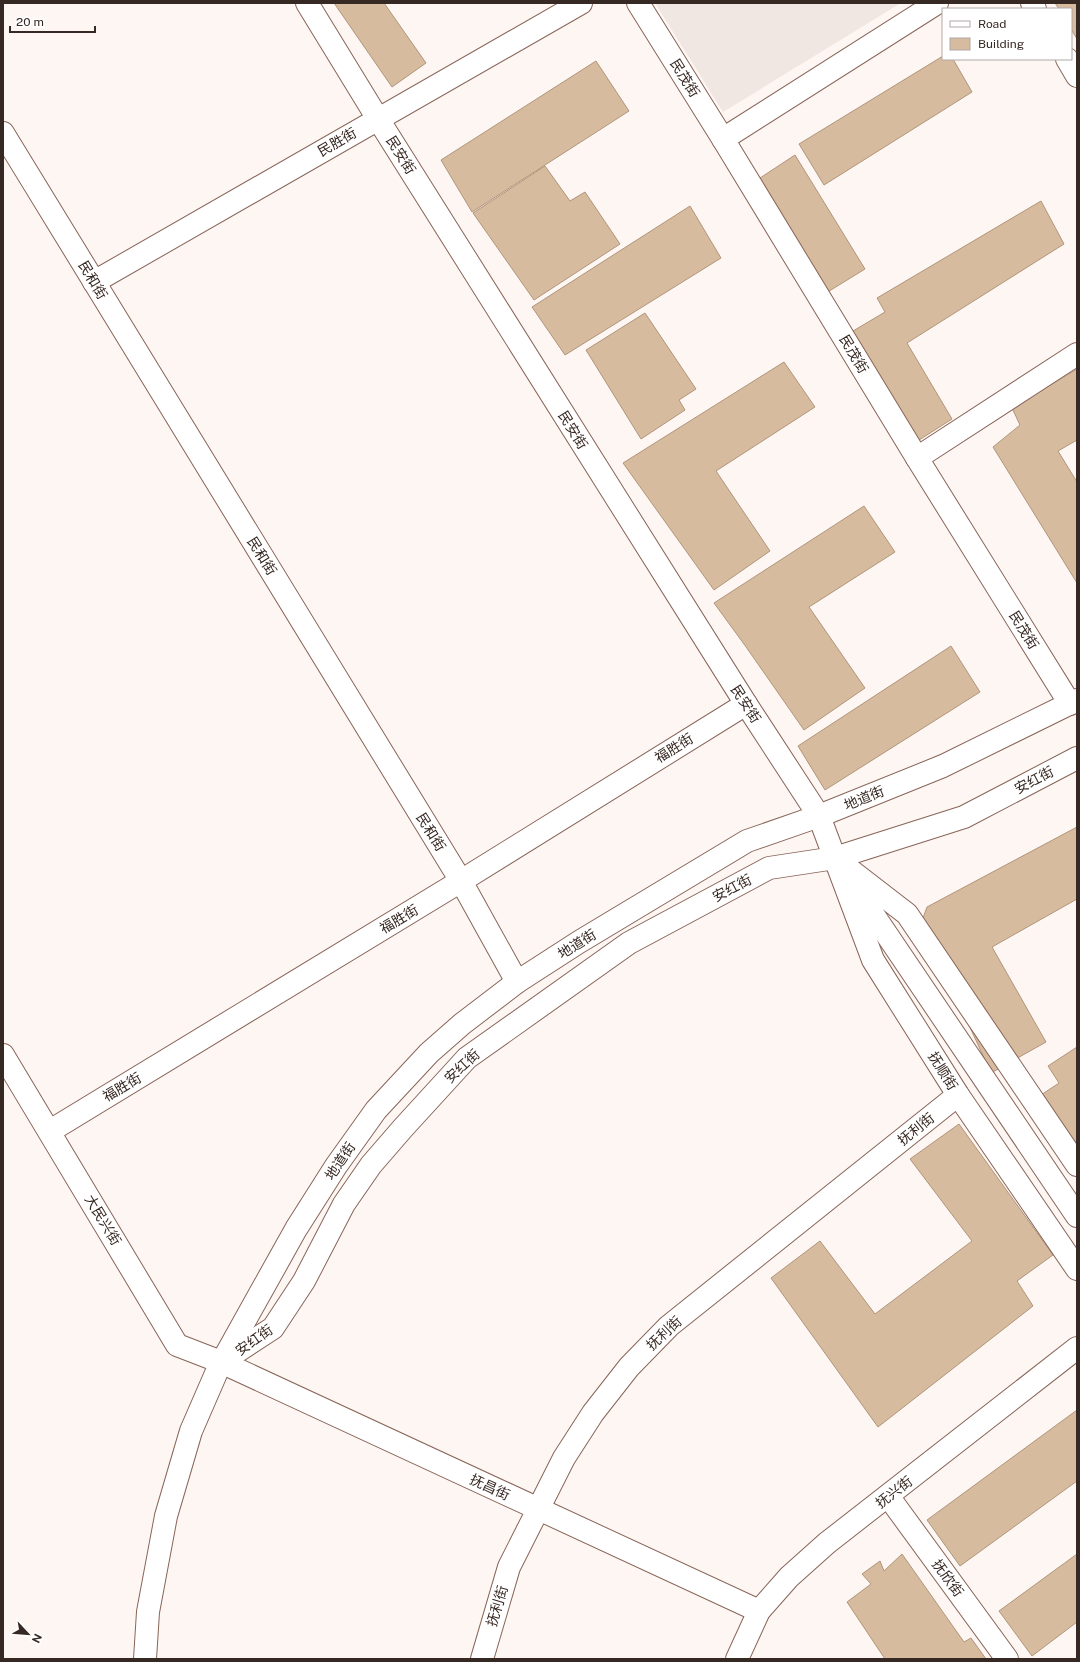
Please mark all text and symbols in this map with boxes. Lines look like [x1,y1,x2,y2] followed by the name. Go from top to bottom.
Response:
[10,8,95,34] scale bar
[942,8,1072,60] legend
[16,15,44,29] text: 20 m
[978,17,1006,31] text: Road
[978,37,1024,51] text: Building
[667,56,703,100] street label: 民茂街
[315,125,359,159] street label: 民胜街
[383,133,419,177] street label: 民安街
[75,258,111,302] street label: 民和街
[836,332,872,376] street label: 民茂街
[555,408,591,452] street label: 民安街
[244,534,280,578] street label: 民和街
[1006,608,1042,652] street label: 民茂街
[728,682,764,726] street label: 民安街
[652,730,696,766] street label: 福胜街
[1012,763,1056,797] street label: 安红街
[842,783,886,813] street label: 地道街
[413,810,449,854] street label: 民和街
[710,871,754,905] street label: 安红街
[377,901,421,937] street label: 福胜街
[555,926,599,962] street label: 地道街
[441,1046,483,1086] street label: 安红街
[925,1049,961,1093] street label: 抚顺街
[100,1069,144,1105] street label: 福胜街
[895,1110,937,1148] street label: 抚利街
[322,1139,358,1183] street label: 地道街
[82,1192,124,1248] street label: 大民兴街
[643,1313,685,1353] street label: 抚利街
[232,1321,276,1359] street label: 安红街
[468,1471,512,1503] street label: 抚昌街
[873,1473,915,1511] street label: 抚兴街
[929,1556,967,1600] street label: 抚欣街
[483,1584,511,1628] street label: 抚利街
[8,1614,48,1654] north arrow
[30,1632,44,1645] text: N

